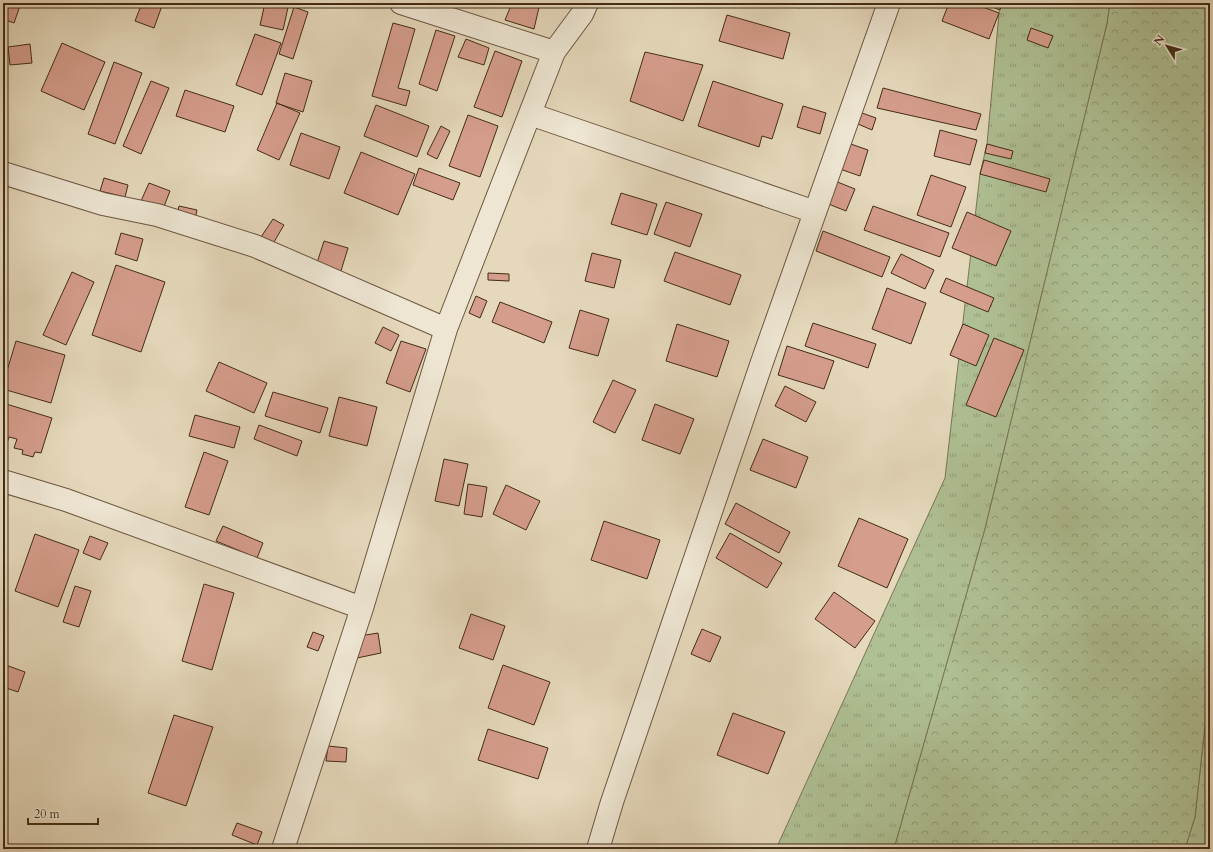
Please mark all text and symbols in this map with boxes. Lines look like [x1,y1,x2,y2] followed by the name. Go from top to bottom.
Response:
[1147,26,1187,66] north arrow
[1151,32,1169,49] text: N
[28,800,98,826] scale bar
[34,806,61,822] text: 20 m

